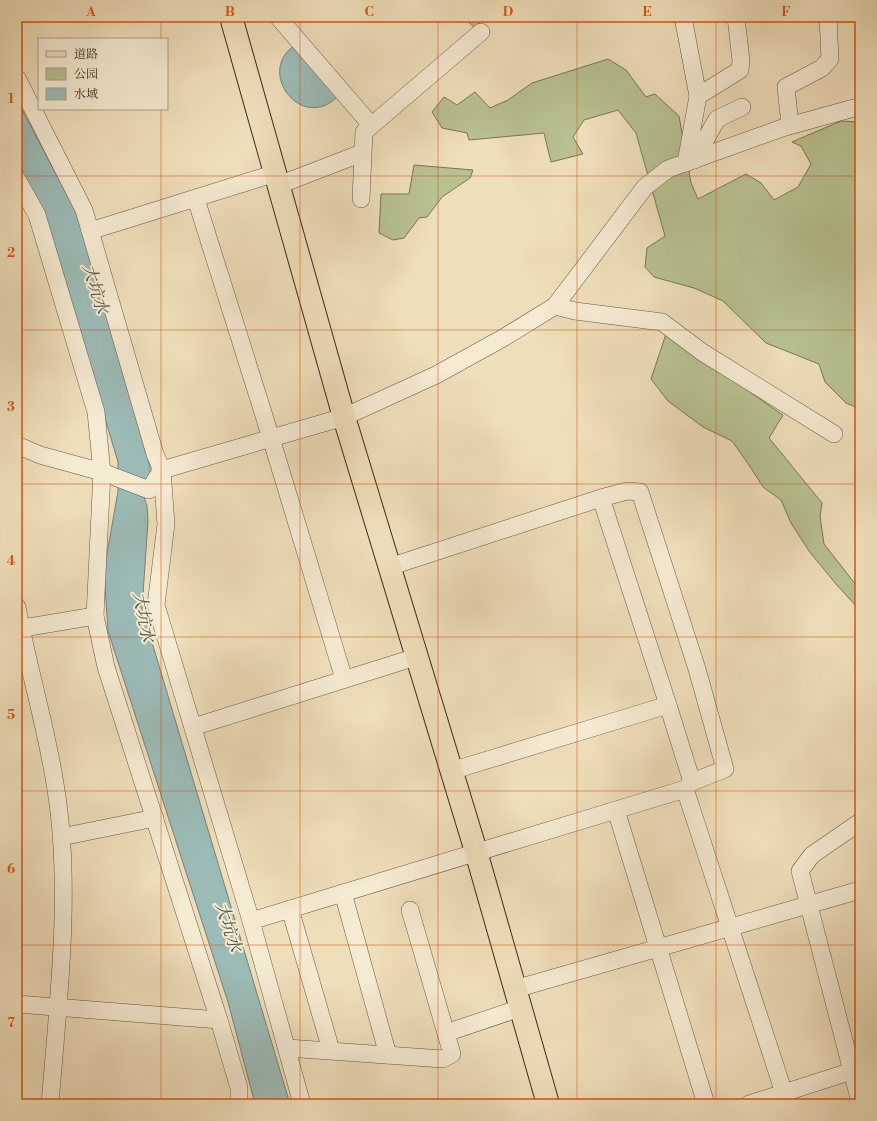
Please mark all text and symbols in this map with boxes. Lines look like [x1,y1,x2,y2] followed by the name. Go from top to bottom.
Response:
[85,4,96,20] text: A
[225,4,235,20] text: B
[364,4,374,20] text: C
[503,4,513,20] text: D
[642,4,652,20] text: E
[781,4,791,20] text: F
[38,38,168,110] legend
[74,47,98,62] text: 道路
[74,67,98,82] text: 公园
[74,87,98,102] text: 水域
[8,91,15,107] text: 1
[7,245,15,261] text: 2
[77,261,114,319] water label: 大坑水
[7,399,15,415] text: 3
[7,553,16,569] text: 4
[127,590,159,646] water label: 大坑水
[7,707,15,723] text: 5
[7,861,15,877] text: 6
[210,899,247,957] water label: 大坑水
[7,1015,15,1031] text: 7

